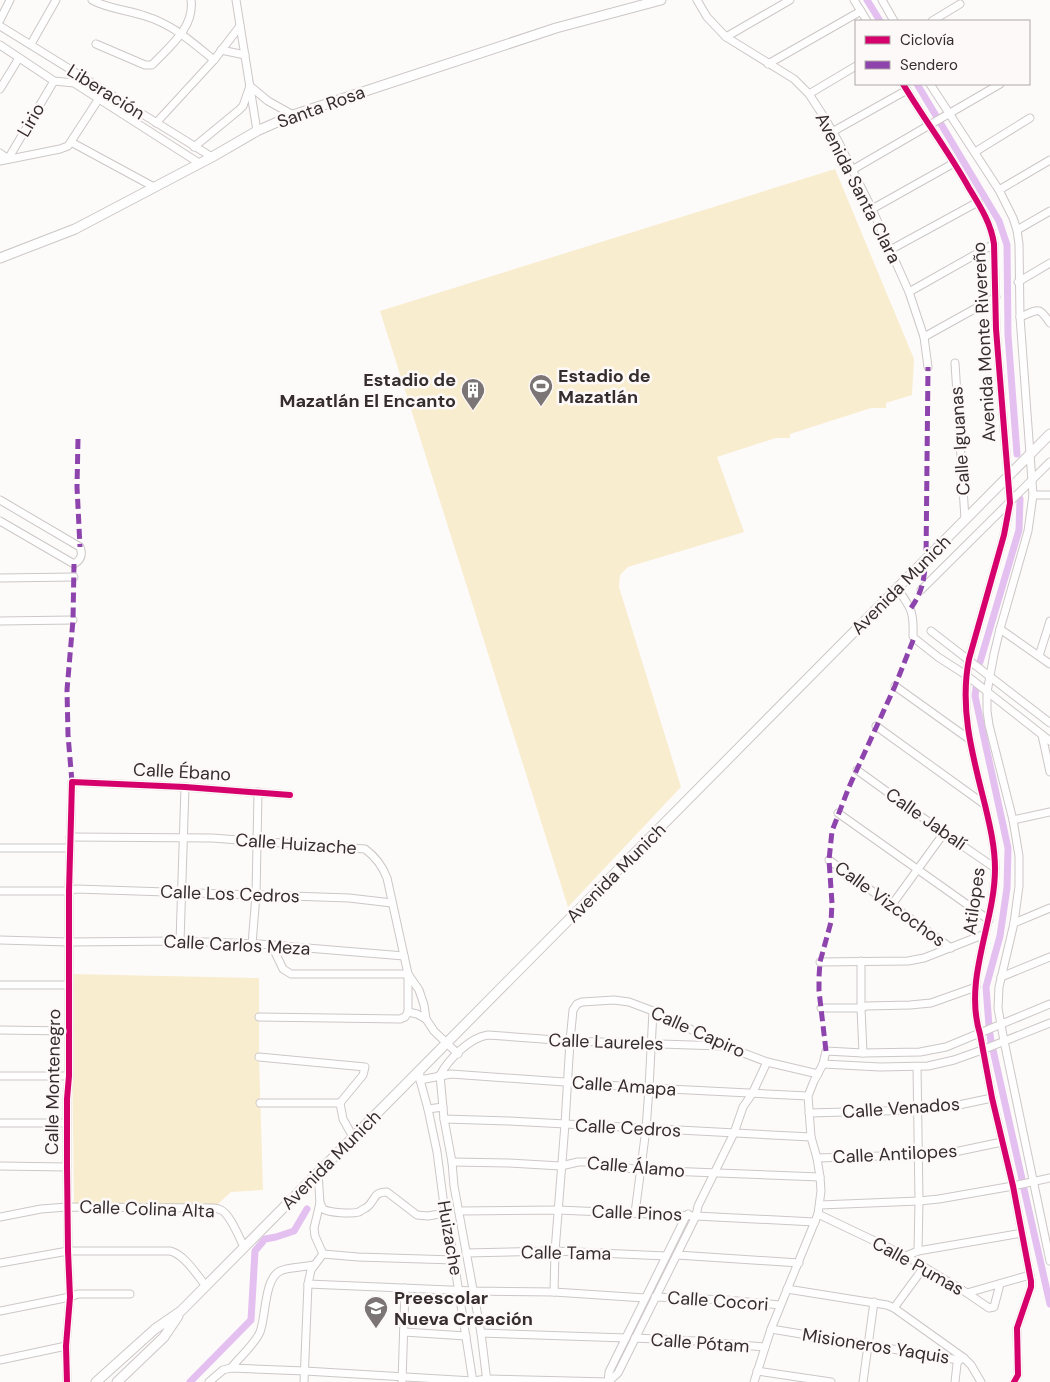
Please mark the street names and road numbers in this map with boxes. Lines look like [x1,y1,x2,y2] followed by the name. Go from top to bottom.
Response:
[63,59,149,125] street label: Liberación
[274,80,368,134] street label: Santa Rosa
[12,99,50,141] street label: Lirio
[810,109,906,267] street label: Avenida Santa Clara
[967,241,1001,443] street label: Avenida Monte Rivereño
[944,386,976,496] street label: Calle Iguanas
[846,530,956,640] street label: Avenida Munich
[132,757,232,787] street label: Calle Ébano
[881,782,971,856] street label: Calle Jabalí
[561,818,671,928] street label: Avenida Munich
[235,828,357,860] street label: Calle Huizache
[830,856,950,952] street label: Calle Vizcochos
[957,866,991,936] street label: Atilopes
[160,880,300,908] street label: Calle Los Cedros
[163,929,311,961] street label: Calle Carlos Meza
[647,1000,749,1064] street label: Calle Capiro
[40,1009,66,1155] street label: Calle Montenegro
[548,1028,664,1056] street label: Calle Laureles
[571,1070,677,1102] street label: Calle Amapa
[841,1092,961,1124] street label: Calle Venados
[276,1105,386,1215] street label: Avenida Munich
[574,1113,682,1143] street label: Calle Cedros
[832,1139,958,1169] street label: Calle Antilopes
[586,1151,686,1183] street label: Calle Álamo
[79,1195,215,1223] street label: Calle Colina Alta
[432,1199,468,1277] street label: Huizache
[591,1199,683,1227] street label: Calle Pinos
[868,1231,968,1301] street label: Calle Pumas
[521,1240,611,1266] street label: Calle Tama
[667,1285,769,1317] street label: Calle Cocori
[801,1323,951,1369] street label: Misioneros Yaquis
[650,1328,750,1358] street label: Calle Pótam

